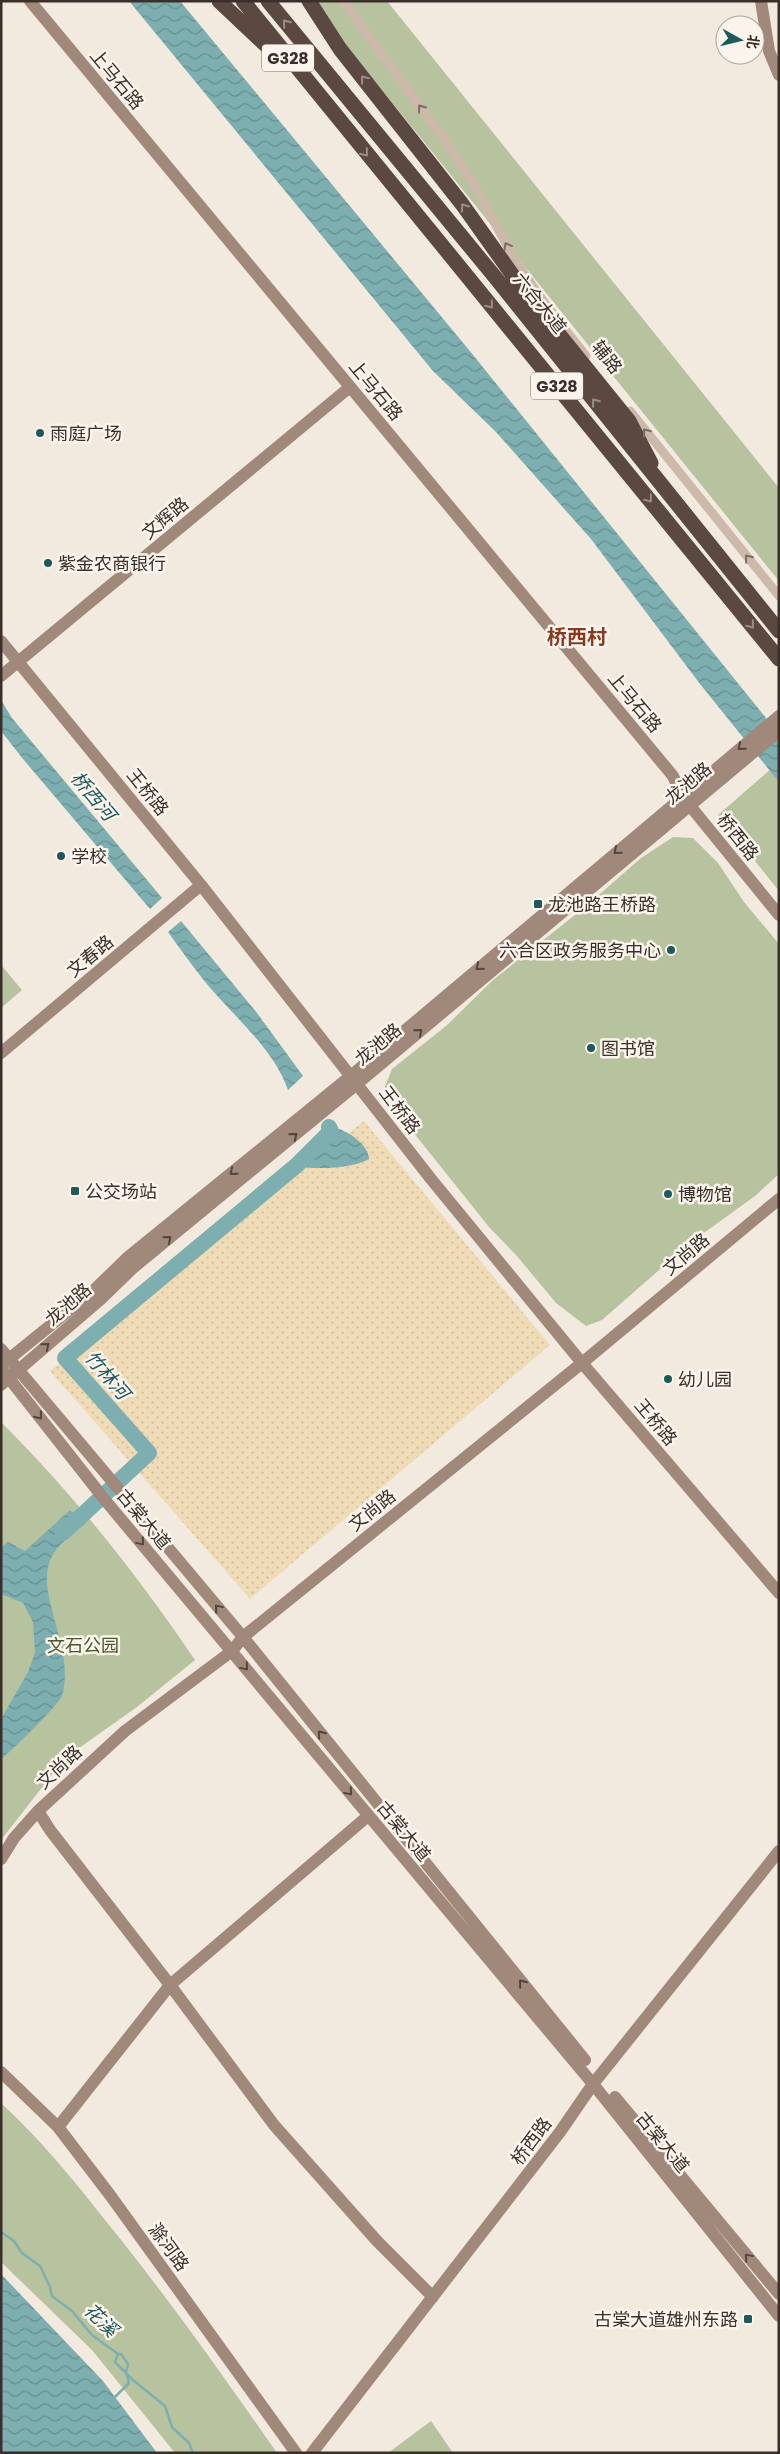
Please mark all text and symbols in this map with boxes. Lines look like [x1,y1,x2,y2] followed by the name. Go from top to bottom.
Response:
[715,15,765,65] north arrow
[283,20,291,29] one-way arrow
[742,33,764,50] text: 北
[84,43,150,115] street label: 上马石路
[262,44,314,72] road number: G328
[362,76,370,85] one-way arrow
[418,104,427,114] one-way arrow
[359,147,368,156] one-way arrow
[461,203,470,213] one-way arrow
[503,242,513,251] one-way arrow
[508,267,572,339] street label: 六合大道
[485,299,493,308] one-way arrow
[586,335,628,379] street label: 辅路
[343,354,409,426] street label: 上马石路
[531,372,583,400] road number: G328
[592,399,600,408] one-way arrow
[50,421,122,446] place label: 雨庭广场
[34,427,46,439] marker: 雨庭广场
[644,429,652,438] one-way arrow
[136,491,194,545] street label: 文辉路
[643,493,651,502] one-way arrow
[58,551,166,576] place label: 紫金农商银行
[746,555,754,564] one-way arrow
[42,557,54,569] marker: 紫金农商银行
[746,619,754,628] one-way arrow
[547,623,607,651] district label: 桥西村
[602,666,668,738] street label: 上马石路
[738,741,747,750] one-way arrow
[659,756,717,810] street label: 龙池路
[121,763,175,821] street label: 王桥路
[64,765,124,830] water label: 桥西河
[711,808,765,866] street label: 桥西路
[71,844,107,869] place label: 学校
[613,846,622,855] one-way arrow
[55,850,67,862] marker: 学校
[548,892,656,917] place label: 龙池路王桥路
[532,898,544,910] marker: 龙池路王桥路
[61,929,119,983] street label: 文春路
[499,938,661,963] place label: 六合区政务服务中心
[665,944,677,956] marker: 六合区政务服务中心
[476,962,485,970] one-way arrow
[349,1017,407,1071] street label: 龙池路
[413,1030,422,1038] one-way arrow
[601,1036,655,1061] place label: 图书馆
[585,1042,597,1054] marker: 图书馆
[374,1081,426,1139] street label: 王桥路
[288,1134,297,1142] one-way arrow
[230,1166,239,1174] one-way arrow
[85,1179,157,1204] place label: 公交场站
[678,1182,732,1207] place label: 博物馆
[69,1185,81,1197] marker: 公交场站
[662,1188,674,1200] marker: 博物馆
[657,1227,715,1281] street label: 文尚路
[162,1237,171,1245] one-way arrow
[39,1277,97,1331] street label: 龙池路
[40,1343,49,1352] one-way arrow
[78,1345,139,1408] water label: 竹林河
[678,1367,732,1392] place label: 幼儿园
[662,1373,674,1385] marker: 幼儿园
[629,1393,683,1451] street label: 王桥路
[33,1410,41,1419] one-way arrow
[111,1483,177,1555] street label: 古棠大道
[343,1483,401,1537] street label: 文尚路
[135,1537,144,1546] one-way arrow
[216,1605,224,1614] one-way arrow
[47,1633,119,1658] park label: 文石公园
[240,1661,248,1670] one-way arrow
[319,1731,327,1740] one-way arrow
[31,1739,87,1795] street label: 文尚路
[343,1786,351,1795] one-way arrow
[371,1795,437,1867] street label: 古棠大道
[519,1980,527,1989] one-way arrow
[631,2106,695,2178] street label: 古棠大道
[505,2112,557,2170] street label: 桥西路
[143,2218,195,2276] street label: 滁河路
[745,2254,753,2263] one-way arrow
[78,2297,125,2344] water label: 花溪
[594,2307,738,2332] place label: 古棠大道雄州东路
[742,2313,754,2325] marker: 古棠大道雄州东路

